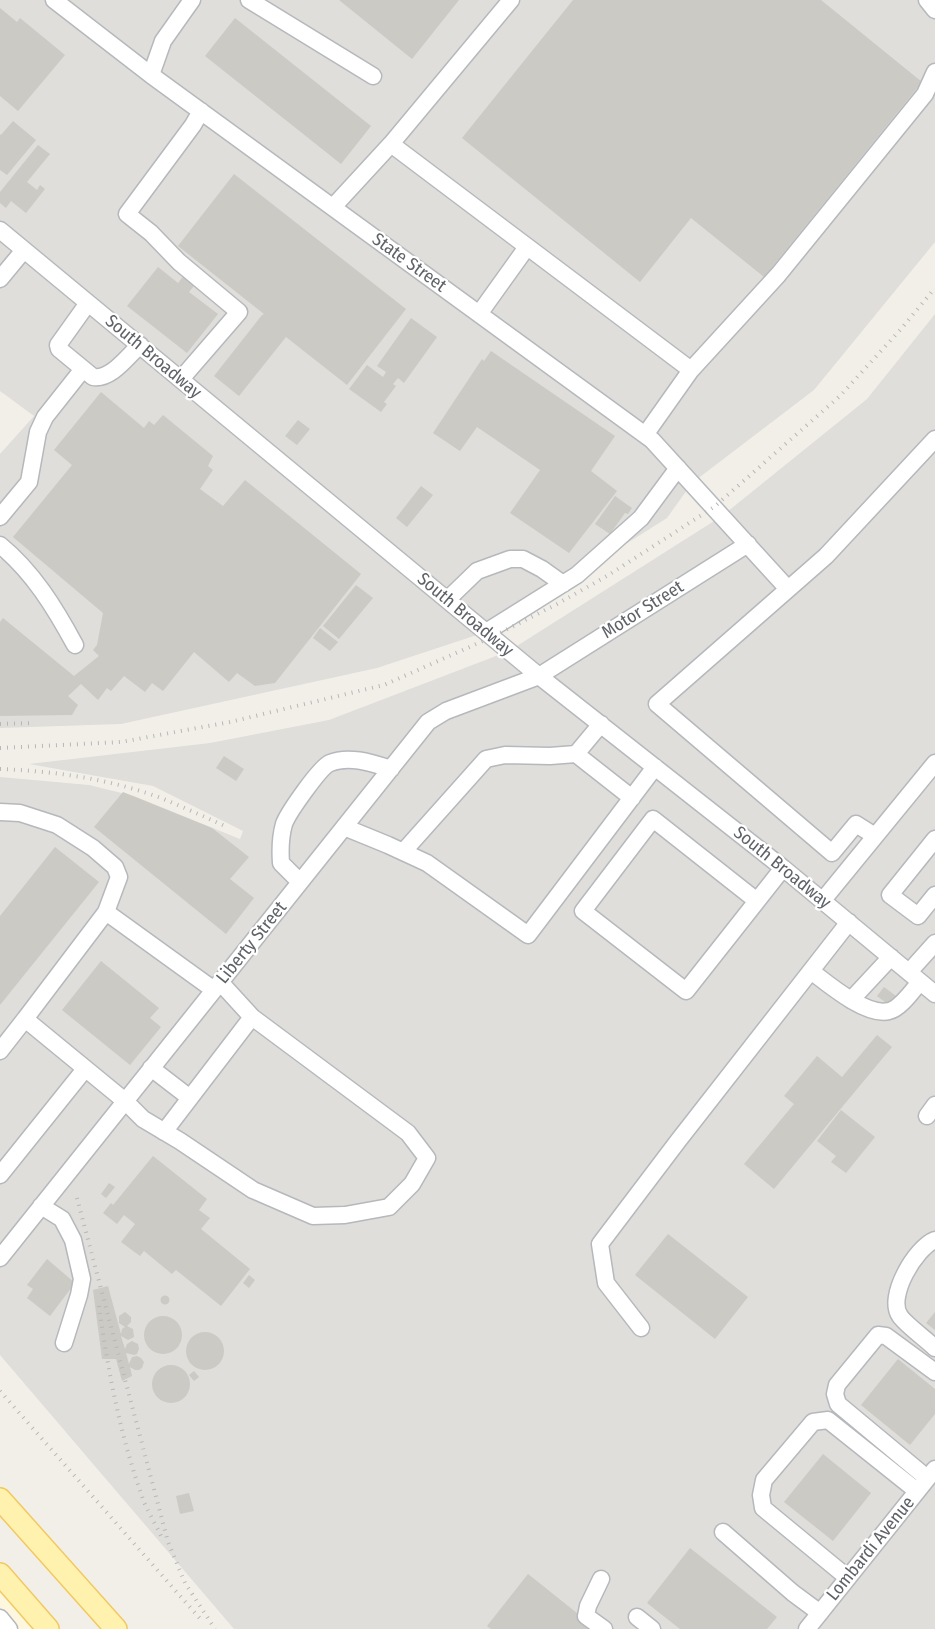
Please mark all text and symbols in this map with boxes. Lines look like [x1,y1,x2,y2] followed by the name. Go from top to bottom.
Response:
[368,229,450,297] street label: State Street
[100,310,206,404] street label: South Broadway
[412,568,518,662] street label: South Broadway
[598,576,688,644] street label: Motor Street
[729,822,835,914] street label: South Broadway
[212,897,292,989] street label: Liberty Street
[823,1493,919,1605] street label: Lombardi Avenue

